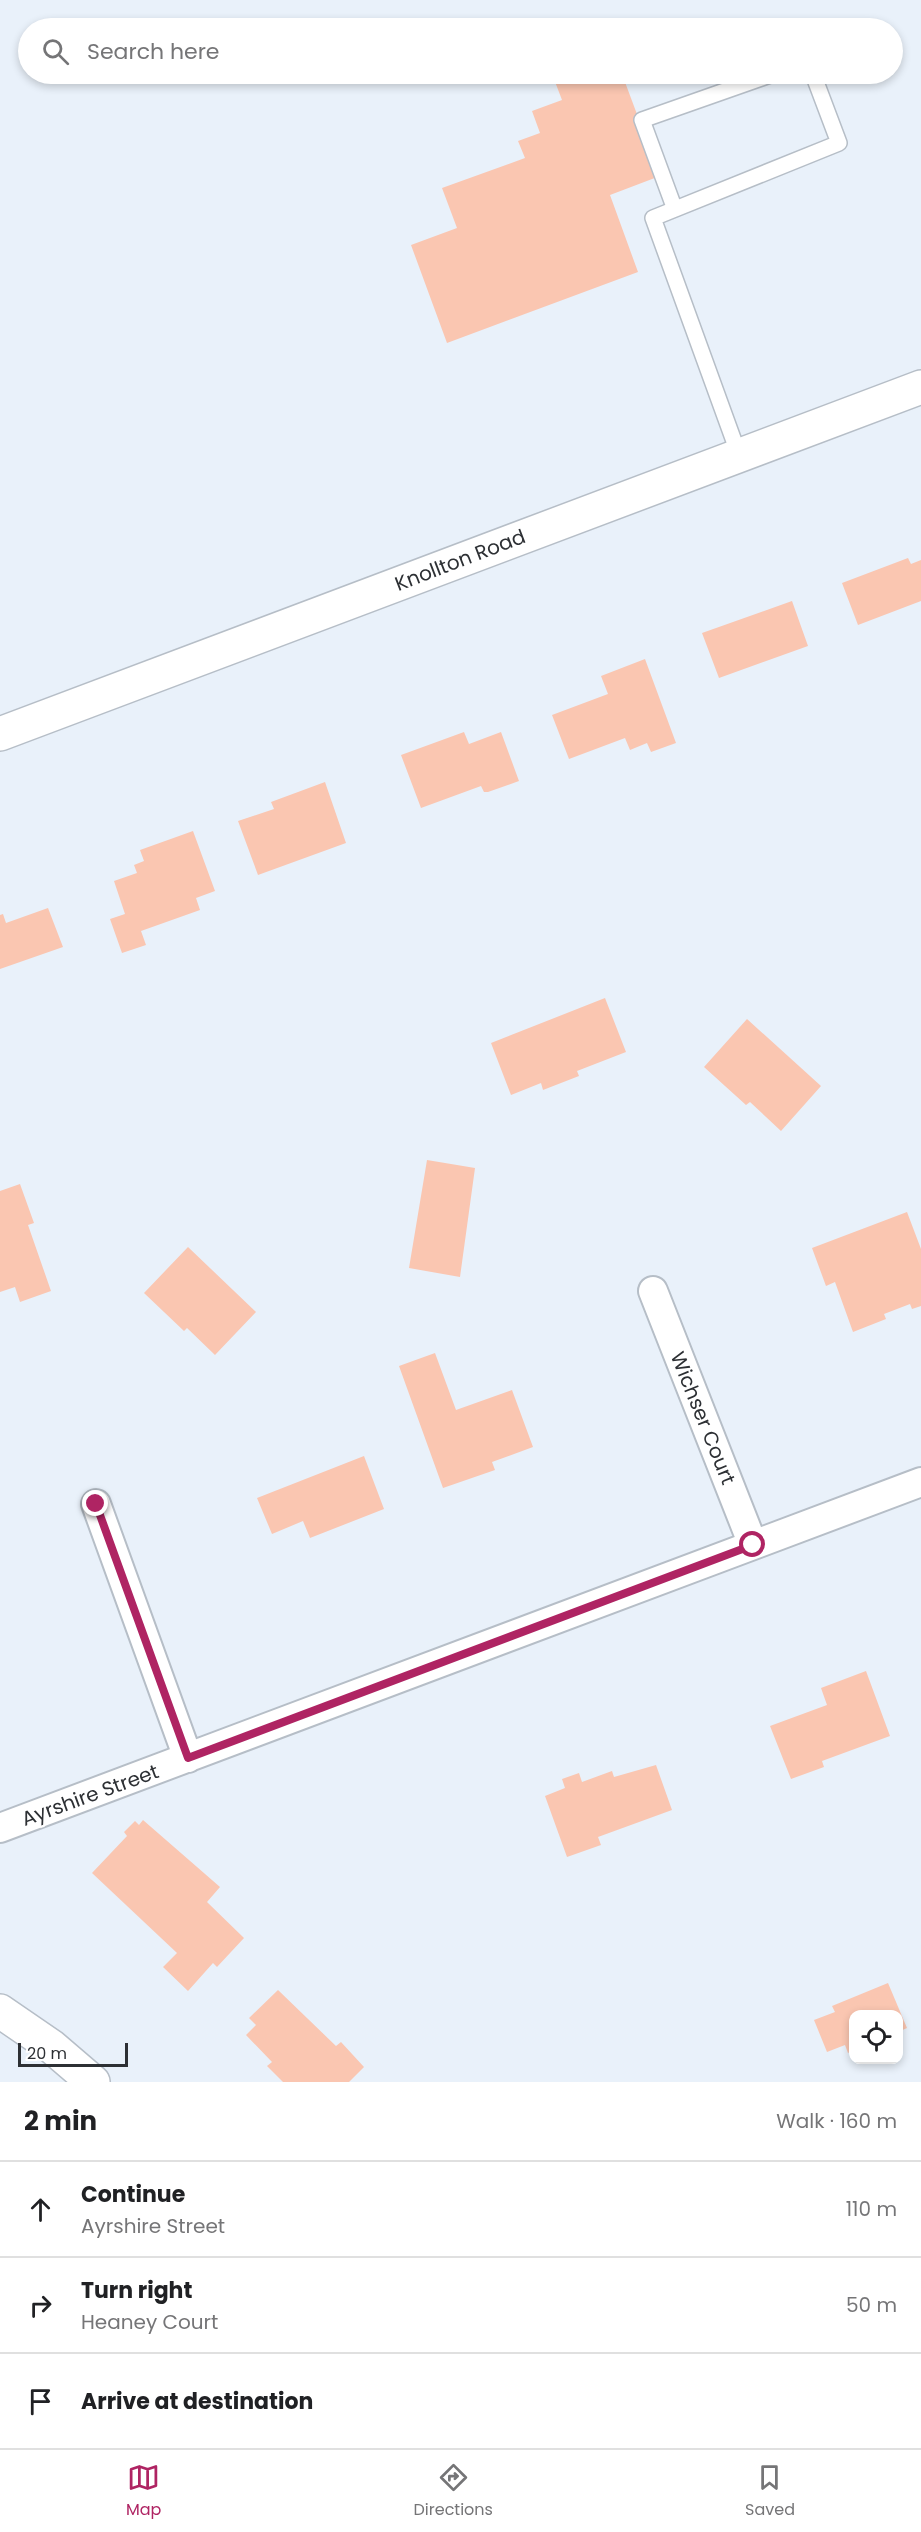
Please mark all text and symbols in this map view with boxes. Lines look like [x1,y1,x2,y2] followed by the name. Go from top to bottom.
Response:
[18,18,903,84] search box
[39,35,72,68] icon: search
[87,36,220,67] text: Search here
[391,522,529,598] street label: Knollton Road
[664,1347,742,1489] street label: Wichser Court
[82,1490,108,1516] route end
[739,1531,765,1557] route start
[17,1757,163,1833] street label: Ayrshire Street
[849,2010,903,2064] map controls
[849,2010,903,2064] button: locate
[18,2040,128,2068] scale bar
[27,2042,67,2065] text: 20 m
[24,2103,97,2139] text: 2 min
[776,2107,897,2135] text: Walk · 160 m
[81,2179,185,2210] text: Continue
[24,2193,57,2226] icon: ahead
[846,2195,897,2223] text: 110 m
[81,2212,225,2240] text: Ayrshire Street
[81,2275,192,2306] text: Turn right
[24,2289,57,2322] icon: right
[846,2291,897,2319] text: 50 m
[81,2308,218,2336] text: Heaney Court
[24,2385,57,2418] icon: arrive
[81,2386,313,2417] text: Arrive at destination
[126,2461,161,2522] tab: Map
[414,2461,493,2522] tab: Directions
[745,2461,795,2522] tab: Saved

